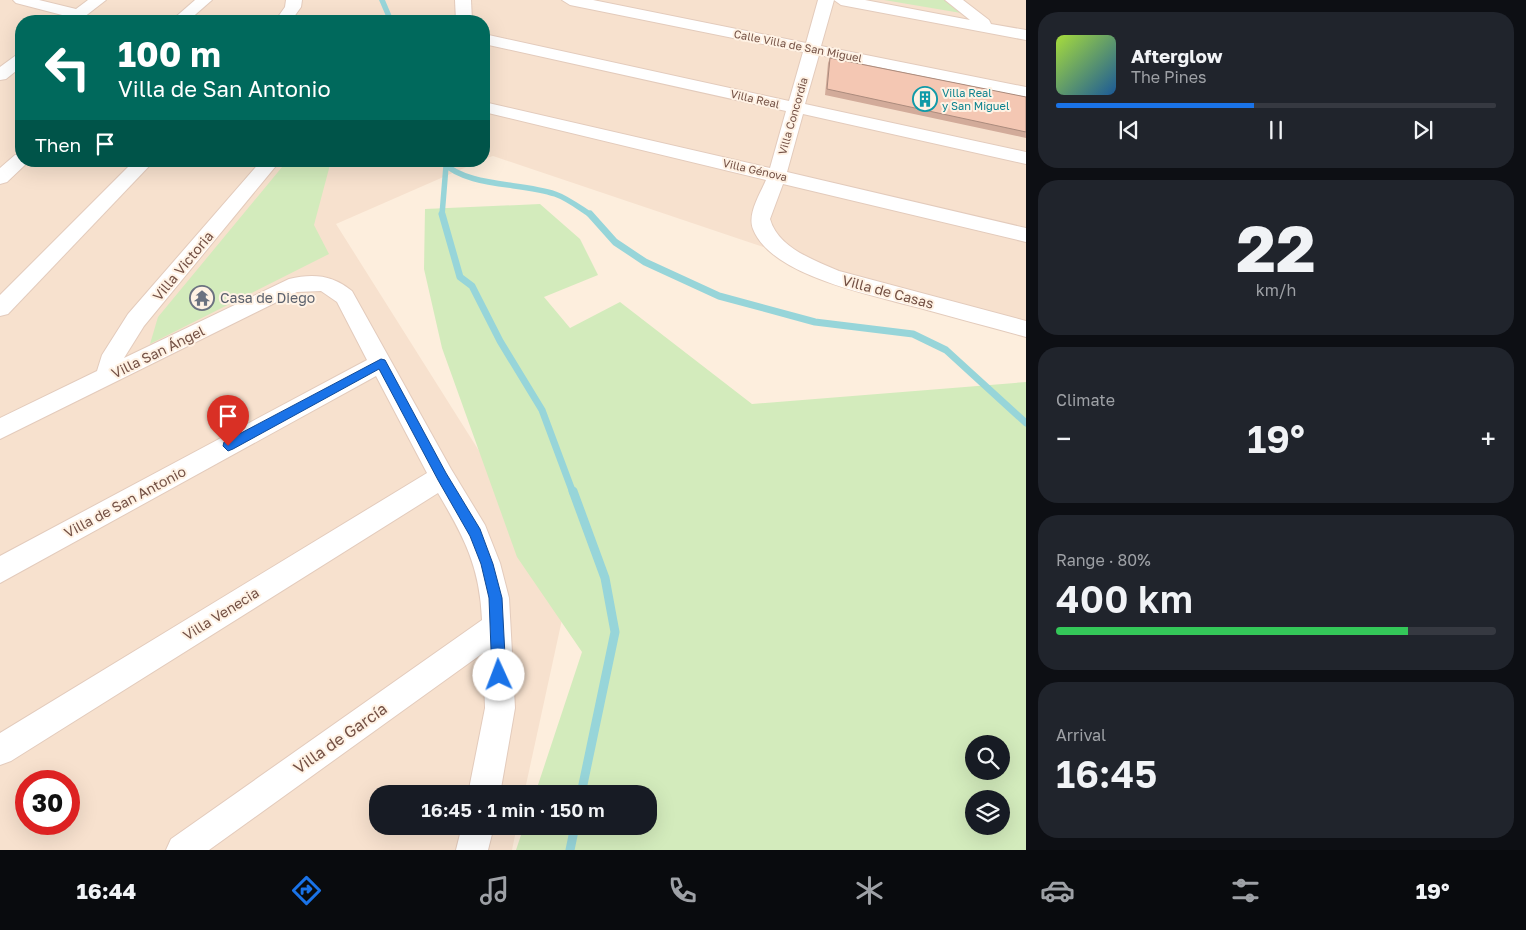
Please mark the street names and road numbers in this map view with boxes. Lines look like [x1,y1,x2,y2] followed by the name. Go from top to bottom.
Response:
[733,27,864,64] street label: Calle Villa de San Miguel
[775,76,810,156] street label: Villa Concordia
[729,87,781,111] street label: Villa Real
[722,156,789,183] street label: Villa Génova
[149,228,217,304] street label: Villa Victoria
[841,271,936,312] street label: Villa de Casas
[108,322,207,381] street label: Villa San Ángel
[61,462,188,541] street label: Villa de San Antonio
[180,584,262,644] street label: Villa Venecia
[289,698,391,778] street label: Villa de García

